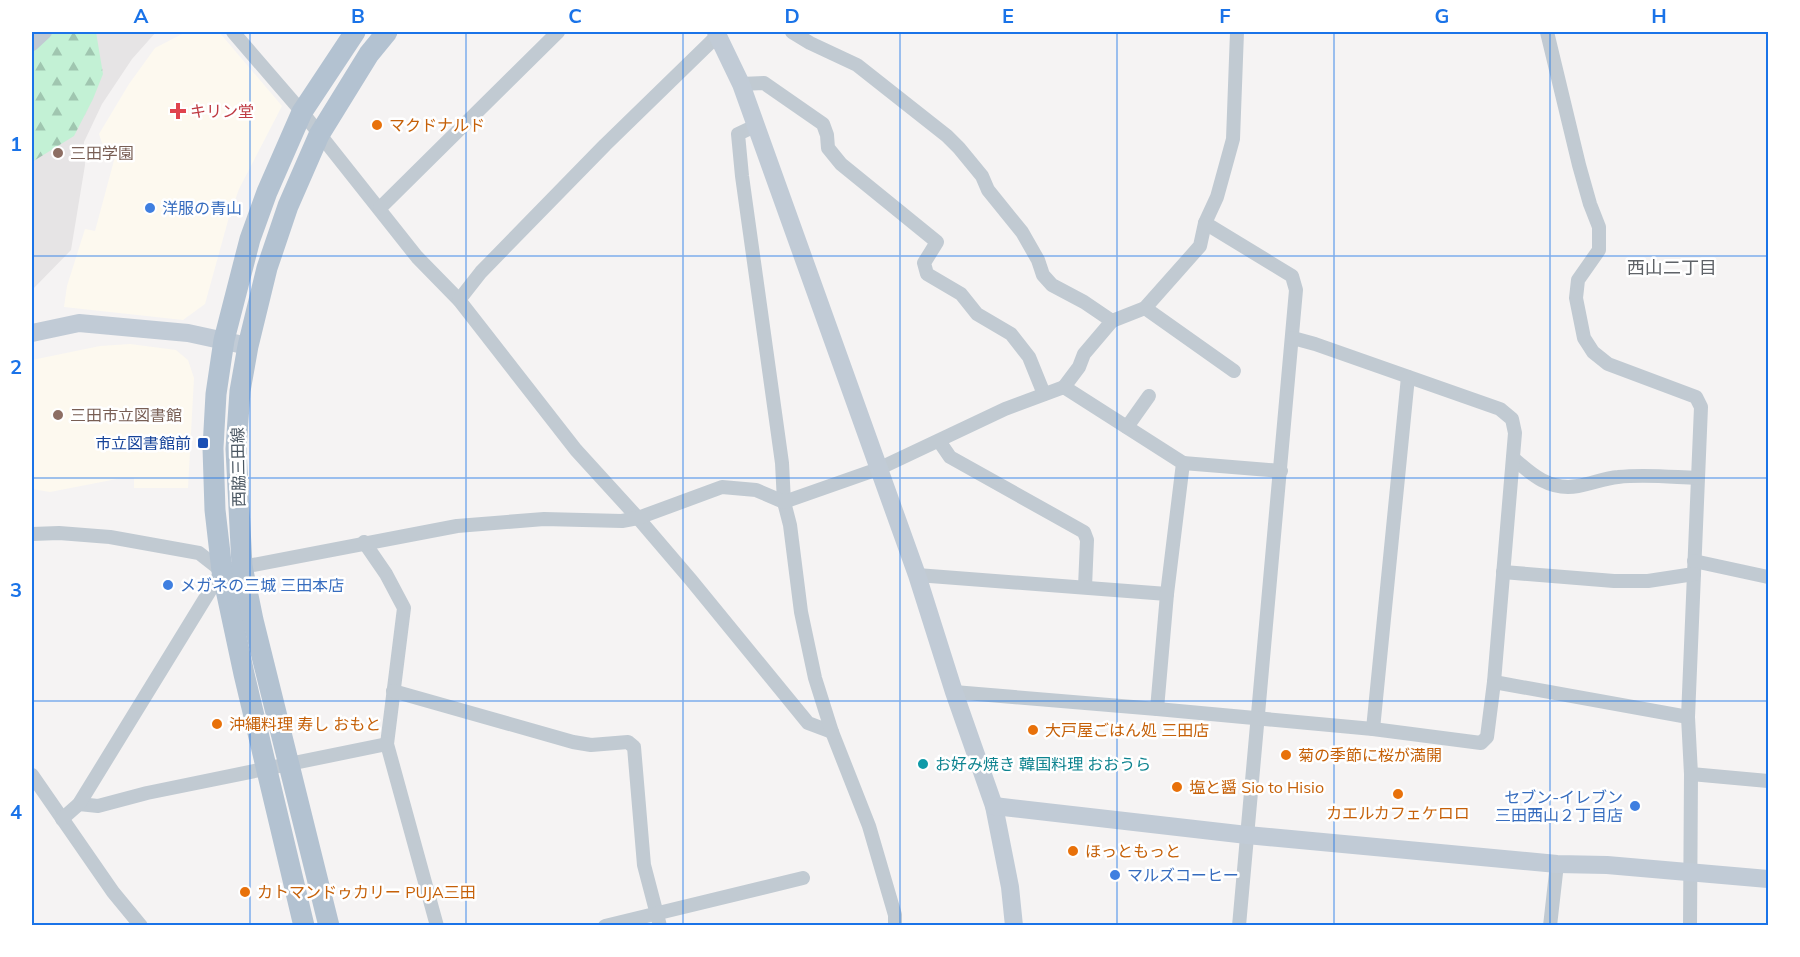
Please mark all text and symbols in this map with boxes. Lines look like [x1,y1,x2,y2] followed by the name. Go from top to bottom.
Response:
[134,3,149,28] text: A
[351,3,365,28] text: B
[568,3,582,28] text: C
[784,3,800,28] text: D
[1002,3,1014,28] text: E
[1219,3,1231,28] text: F
[1435,3,1449,28] text: G
[1651,3,1667,28] text: H
[190,101,254,121] place label: キリン堂
[171,104,185,118] marker: キリン堂
[389,115,485,135] place label: マクドナルド
[370,118,384,132] marker: マクドナルド
[10,131,22,156] text: 1
[70,143,134,163] place label: 三田学園
[51,146,65,160] marker: 三田学園
[162,198,242,218] place label: 洋服の青山
[143,201,157,215] marker: 洋服の青山
[1627,256,1717,279] district label: 西山二丁目
[10,354,22,379] text: 2
[70,405,182,425] place label: 三田市立図書館
[51,408,65,422] marker: 三田市立図書館
[227,427,249,507] street label: 西脇三田線
[95,433,191,453] place label: 市立図書館前
[196,436,210,450] marker: 市立図書館前
[180,575,344,595] place label: メガネの三城 三田本店
[10,577,22,602] text: 3
[161,578,175,592] marker: メガネの三城 三田本店
[229,714,381,734] place label: 沖縄料理 寿し おもと
[210,717,224,731] marker: 沖縄料理 寿し おもと
[1045,720,1209,740] place label: 大戸屋ごはん処 三田店
[1026,723,1040,737] marker: 大戸屋ごはん処 三田店
[1298,745,1442,765] place label: 菊の季節に桜が満開
[1279,748,1293,762] marker: 菊の季節に桜が満開
[935,754,1151,774] place label: お好み焼き 韓国料理 おおうら
[916,757,930,771] marker: お好み焼き 韓国料理 おおうら
[1189,777,1324,797] place label: 塩と醤 Sio to Hisio
[1170,780,1184,794] marker: 塩と醤 Sio to Hisio
[1391,787,1405,801] marker: カエルカフェケロロ
[1495,787,1623,825] place label: セブン-イレブン 三田西山２丁目店
[10,799,22,824] text: 4
[1628,799,1642,813] marker: セブン-イレブン 三田西山２丁目店
[1326,803,1470,823] place label: カエルカフェケロロ
[1085,841,1181,861] place label: ほっともっと
[1066,844,1080,858] marker: ほっともっと
[1127,865,1239,885] place label: マルズコーヒー
[1108,868,1122,882] marker: マルズコーヒー
[257,882,476,902] place label: カトマンドゥカリー PUJA三田
[238,885,252,899] marker: カトマンドゥカリー PUJA三田

